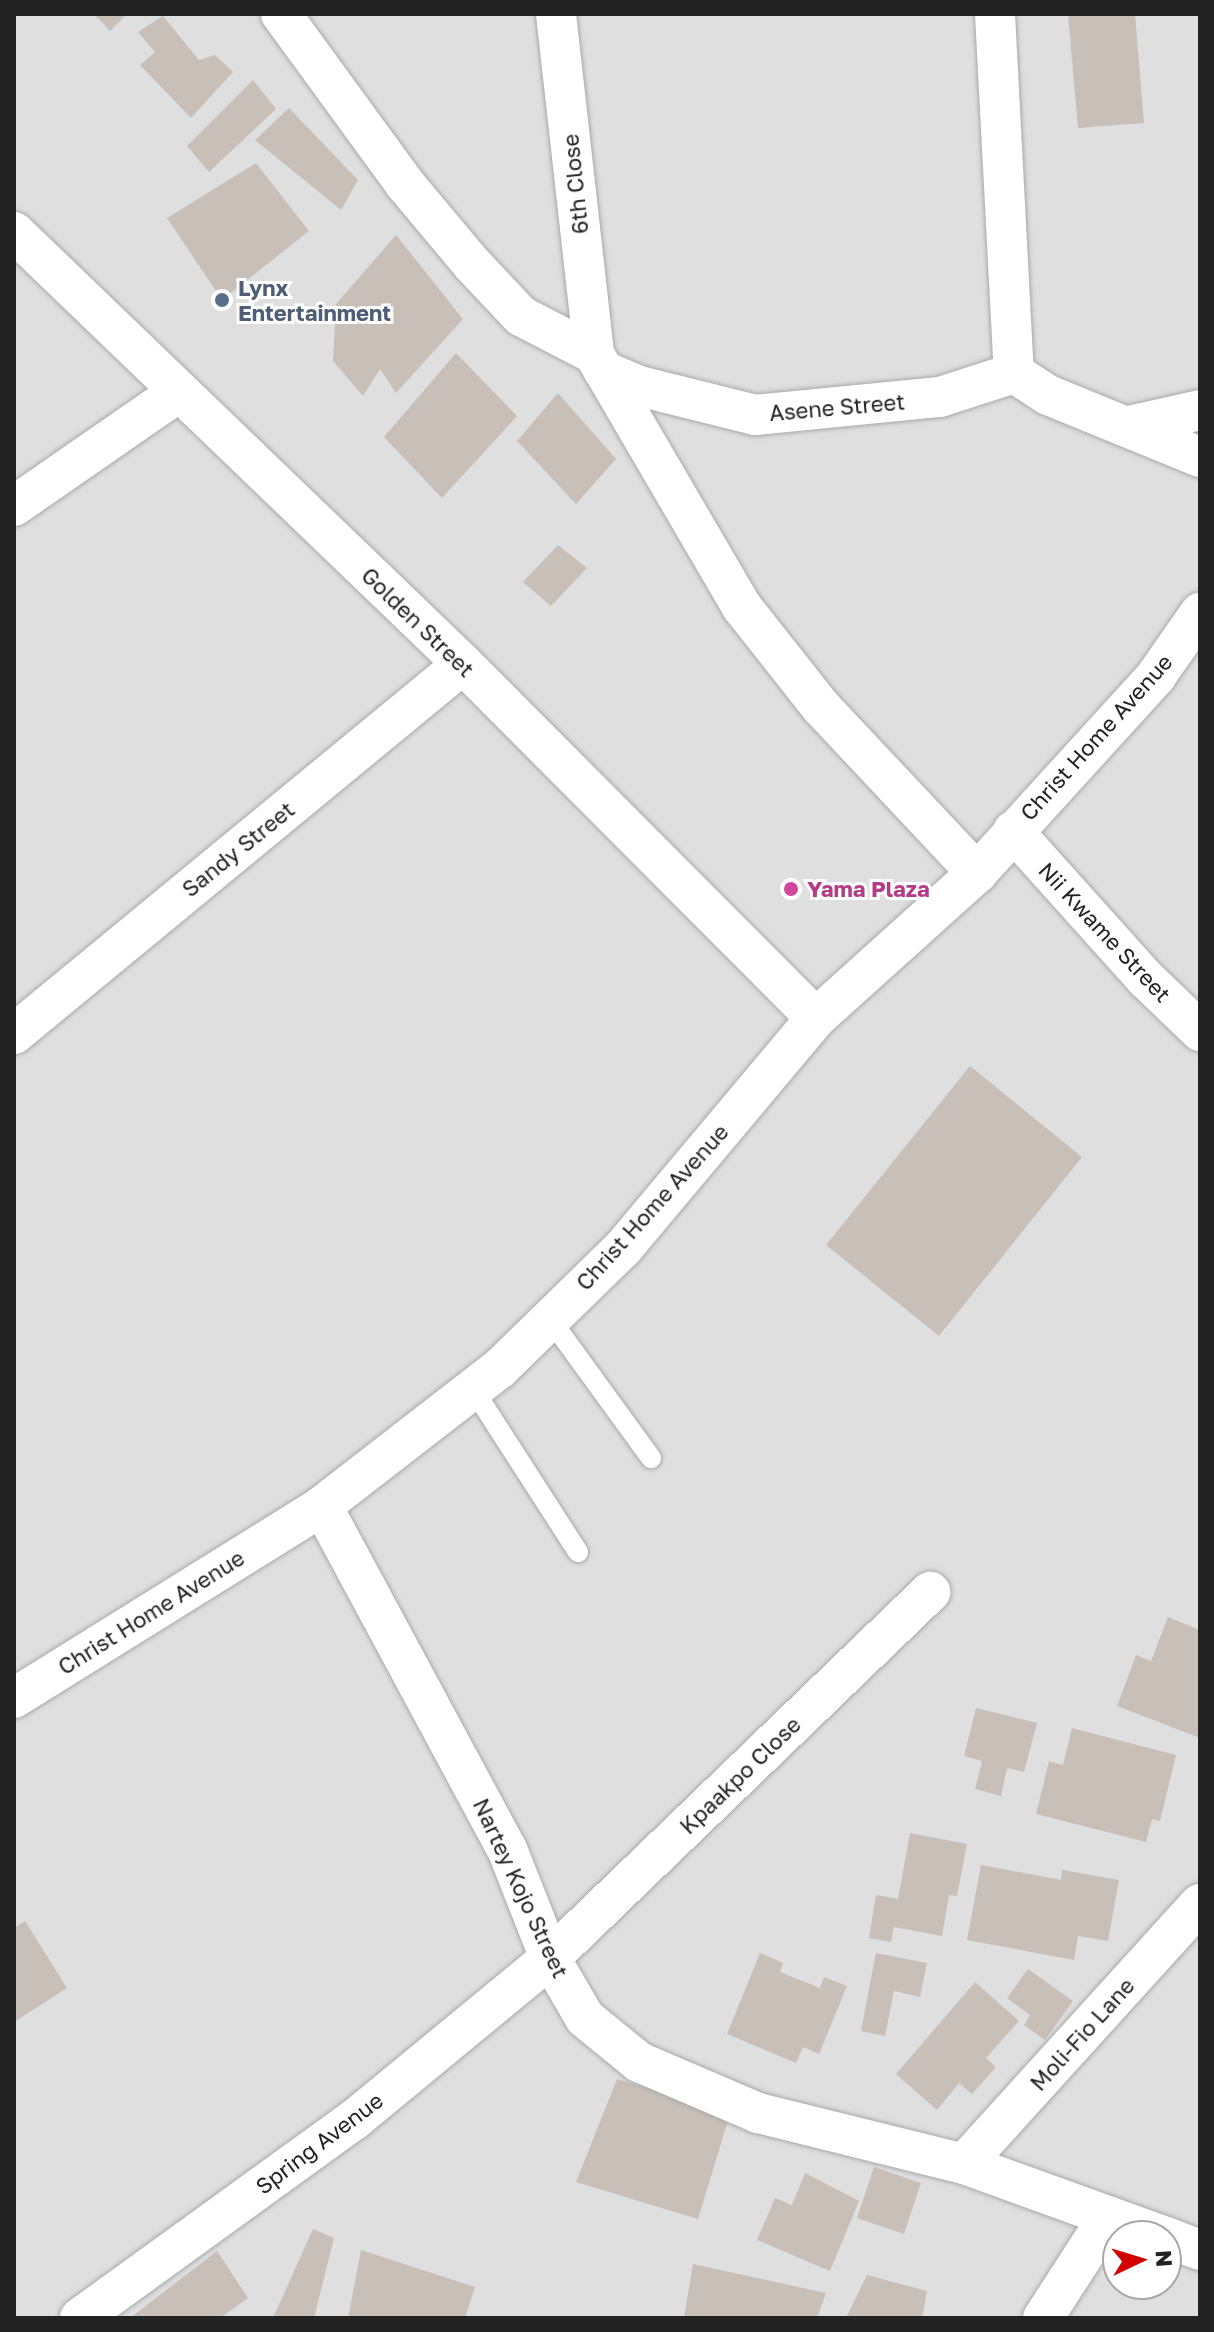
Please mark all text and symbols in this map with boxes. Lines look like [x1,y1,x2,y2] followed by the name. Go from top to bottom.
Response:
[557,133,593,235] street label: 6th Close
[238,274,391,326] place label: Lynx Entertainment
[213,291,231,309] marker: Lynx Entertainment
[768,388,906,426] street label: Asene Street
[356,562,480,682] street label: Golden Street
[1015,649,1177,825] street label: Christ Home Avenue
[177,796,299,902] street label: Sandy Street
[1034,857,1176,1007] street label: Nii Kwame Street
[807,876,930,902] place label: Yama Plaza
[782,880,800,898] marker: Yama Plaza
[571,1119,733,1295] street label: Christ Home Avenue
[53,1544,249,1680] street label: Christ Home Avenue
[674,1711,806,1839] street label: Kpaakpo Close
[468,1794,574,1982] street label: Nartey Kojo Street
[1024,1972,1140,2096] street label: Moli-Fio Lane
[250,2087,388,2199] street label: Spring Avenue
[1102,2220,1182,2300] north arrow
[1150,2249,1178,2268] text: N

